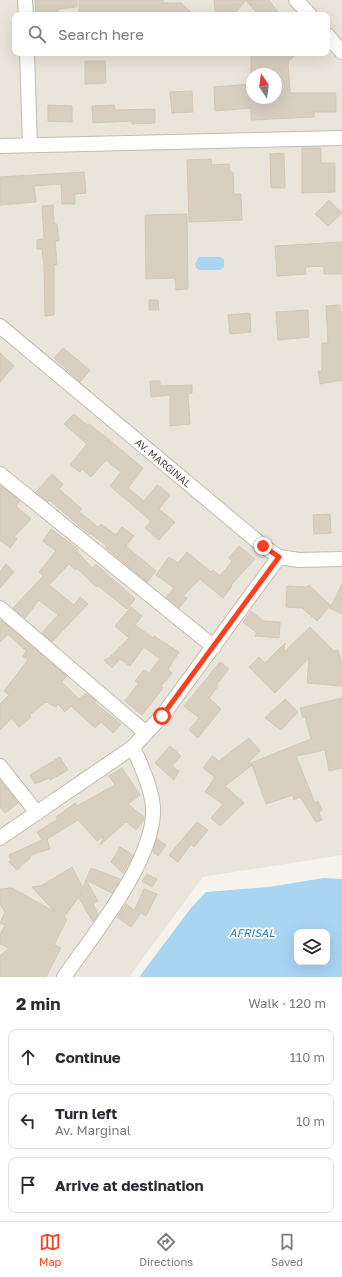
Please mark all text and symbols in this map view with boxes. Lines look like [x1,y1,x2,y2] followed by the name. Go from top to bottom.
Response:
[12,12,330,56] search box
[26,23,48,45] icon: search
[58,25,144,43] text: Search here
[246,68,282,104] north arrow
[133,436,194,490] street label: AV. MARGINAL
[254,537,272,555] route end
[153,707,171,725] route start
[229,926,275,939] water label: AFRISAL
[294,929,330,965] map controls
[294,929,330,965] button: layers
[16,993,60,1014] text: 2 min
[248,995,326,1011] text: Walk · 120 m
[17,1046,39,1068] icon: ahead
[55,1048,121,1066] text: Continue
[290,1049,325,1065] text: 110 m
[55,1104,117,1122] text: Turn left
[17,1110,39,1132] icon: left
[296,1113,325,1129] text: 10 m
[55,1122,131,1138] text: Av. Marginal
[17,1174,39,1196] icon: arrive
[55,1176,204,1194] text: Arrive at destination
[39,1231,61,1268] tab: Map
[139,1231,193,1268] tab: Directions
[271,1231,303,1268] tab: Saved

